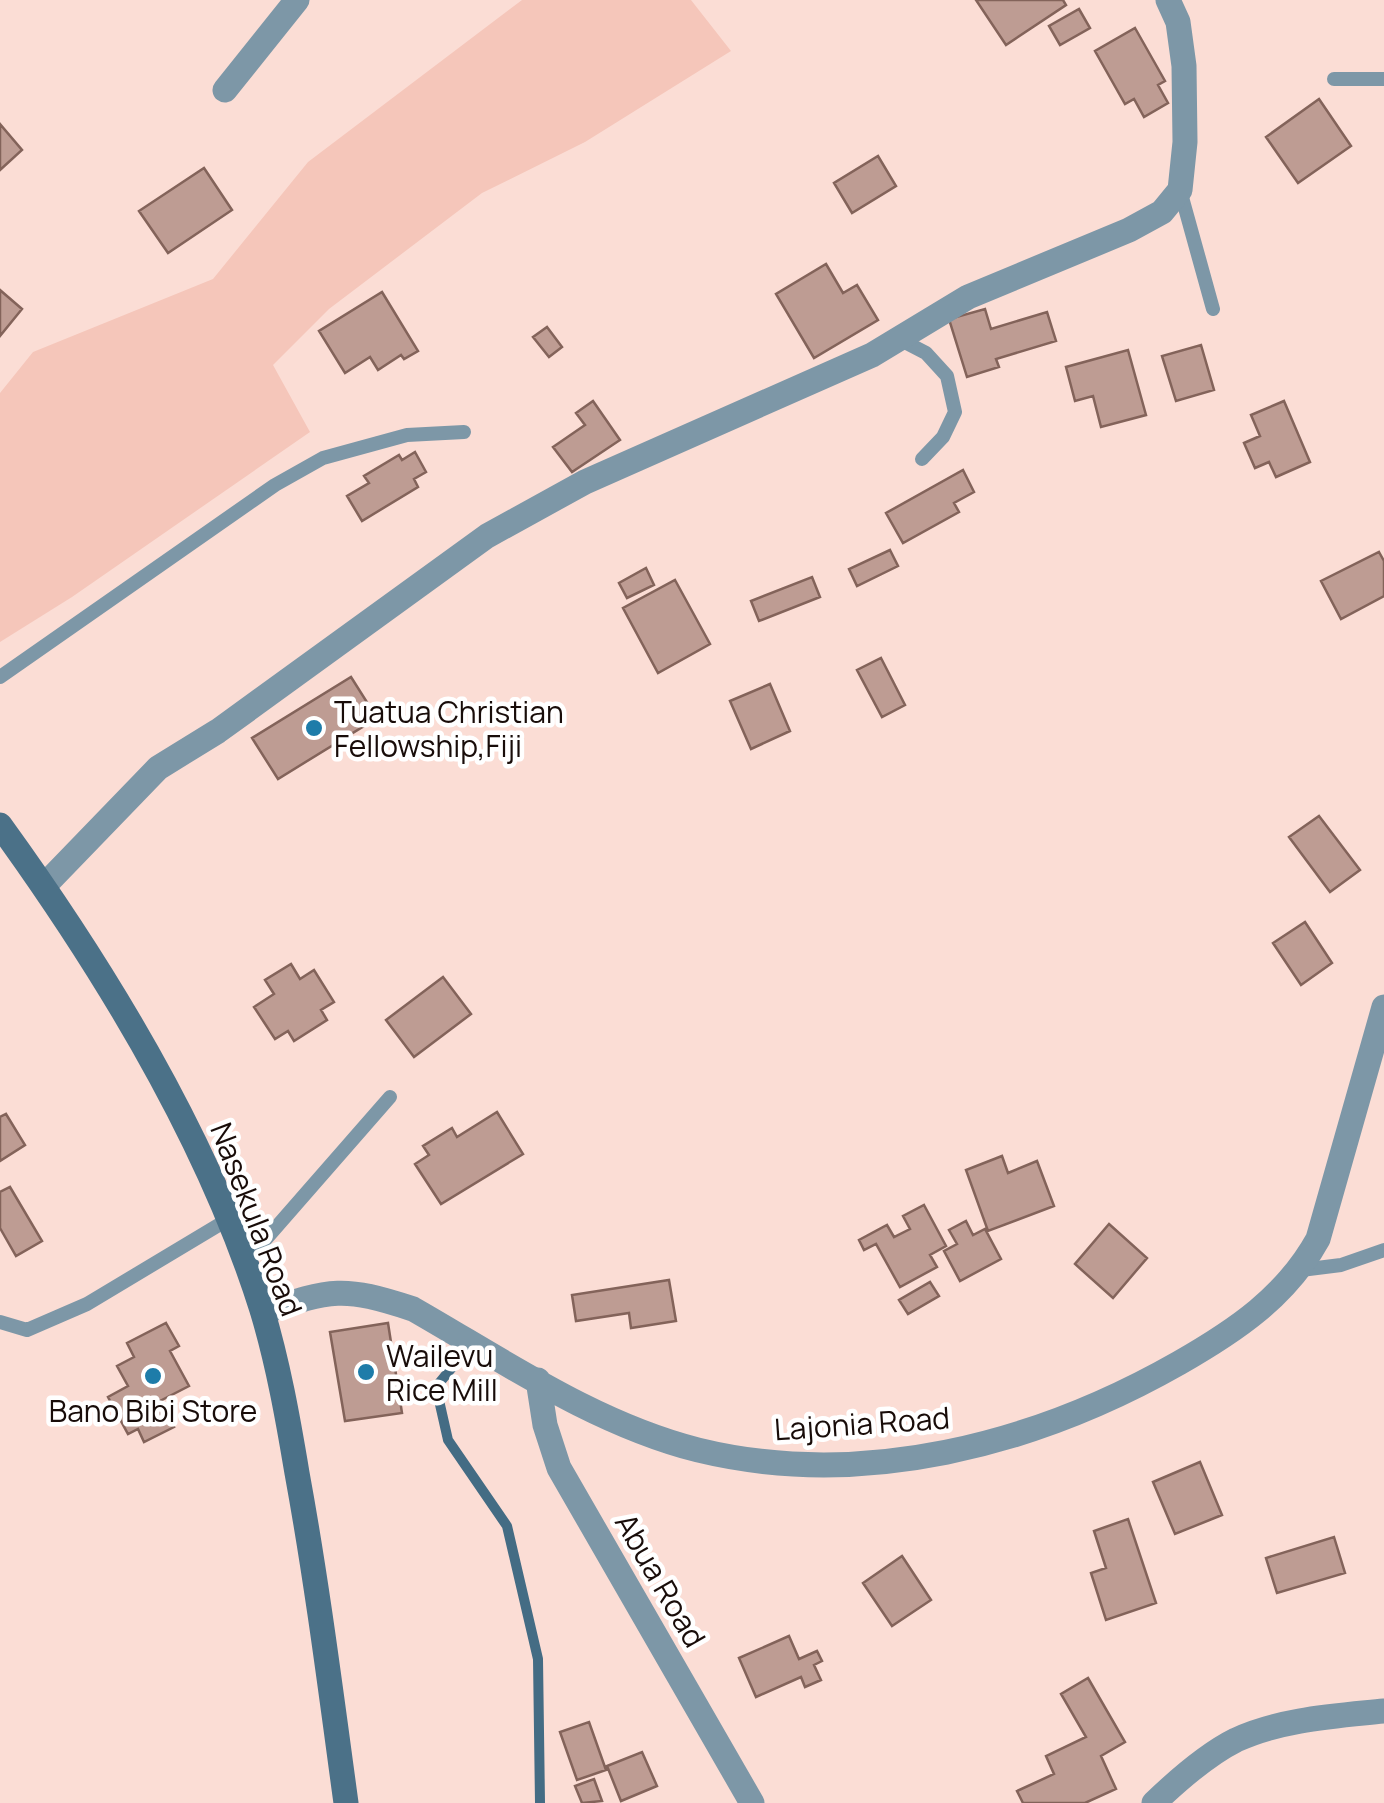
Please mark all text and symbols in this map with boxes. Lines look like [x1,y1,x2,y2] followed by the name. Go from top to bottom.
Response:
[334,691,564,766] place label: Tuatua Christian Fellowship,Fiji
[303,717,325,739] marker: Tuatua Christian Fellowship,Fiji
[201,1116,313,1322] street label: Nasekula Road
[386,1335,498,1410] place label: Wailevu Rice Mill
[355,1361,377,1383] marker: Wailevu Rice Mill
[142,1365,164,1387] marker: Bano Bibi Store
[49,1390,257,1431] place label: Bano Bibi Store
[773,1396,951,1450] street label: Lajonia Road
[606,1506,716,1654] street label: Abua Road

